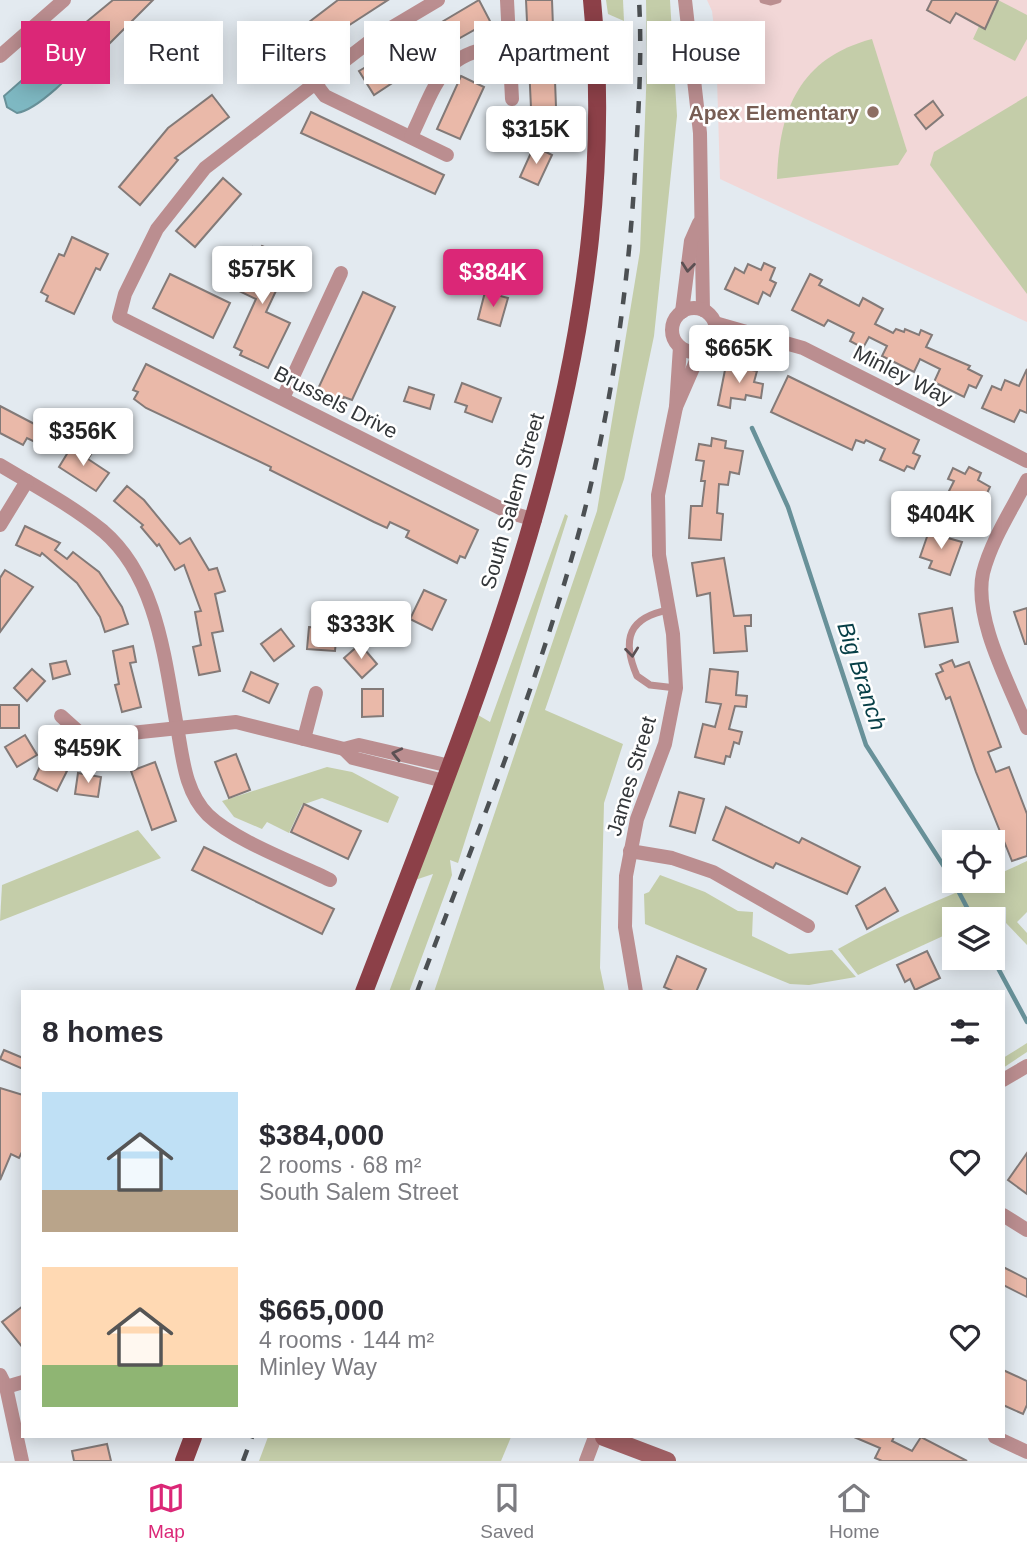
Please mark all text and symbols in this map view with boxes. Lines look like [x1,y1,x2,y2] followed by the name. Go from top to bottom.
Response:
[21,21,110,84] chip: Buy
[124,21,223,84] chip: Rent
[237,21,350,84] chip: Filters
[364,21,460,84] chip: New
[474,21,633,84] chip: Apartment
[647,21,765,84] chip: House
[689,101,859,124] place label: Apex Elementary
[865,104,881,120] marker: Apex Elementary
[487,106,585,166] pin: $315K
[502,116,570,142] text: $315K
[213,246,311,306] pin: $575K
[444,250,542,309] pin: $384K
[228,256,296,282] text: $575K
[459,259,527,285] text: $384K
[681,262,696,273] one-way arrow
[690,326,788,385] pin: $665K
[705,335,773,361] text: $665K
[850,340,957,410] street label: Minley Way
[270,361,402,443] street label: Brussels Drive
[34,408,132,468] pin: $356K
[476,410,548,592] street label: South Salem Street
[49,418,117,444] text: $356K
[892,491,990,551] pin: $404K
[907,501,975,527] text: $404K
[312,602,410,661] pin: $333K
[327,611,395,637] text: $333K
[832,618,892,734] water label: Big Branch
[625,646,640,658] one-way arrow
[602,713,660,839] street label: James Street
[39,726,137,785] pin: $459K
[54,735,122,761] text: $459K
[391,748,403,762] one-way arrow
[942,830,1005,970] map controls
[942,830,1005,893] button: locate
[942,907,1005,970] button: layers
[946,1013,984,1051] icon: filters
[42,1015,164,1048] text: 8 homes
[259,1118,384,1151] text: $384,000
[98,1120,182,1204] icon: home
[946,1143,984,1181] icon: heart
[259,1152,421,1178] text: 2 rooms · 68 m²
[259,1179,458,1205] text: South Salem Street
[259,1293,384,1326] text: $665,000
[98,1295,182,1379] icon: home
[946,1318,984,1356] icon: heart
[259,1327,434,1353] text: 4 rooms · 144 m²
[259,1354,377,1380] text: Minley Way
[147,1479,185,1543] tab: Map
[480,1479,534,1543] tab: Saved
[829,1479,880,1543] tab: Home

